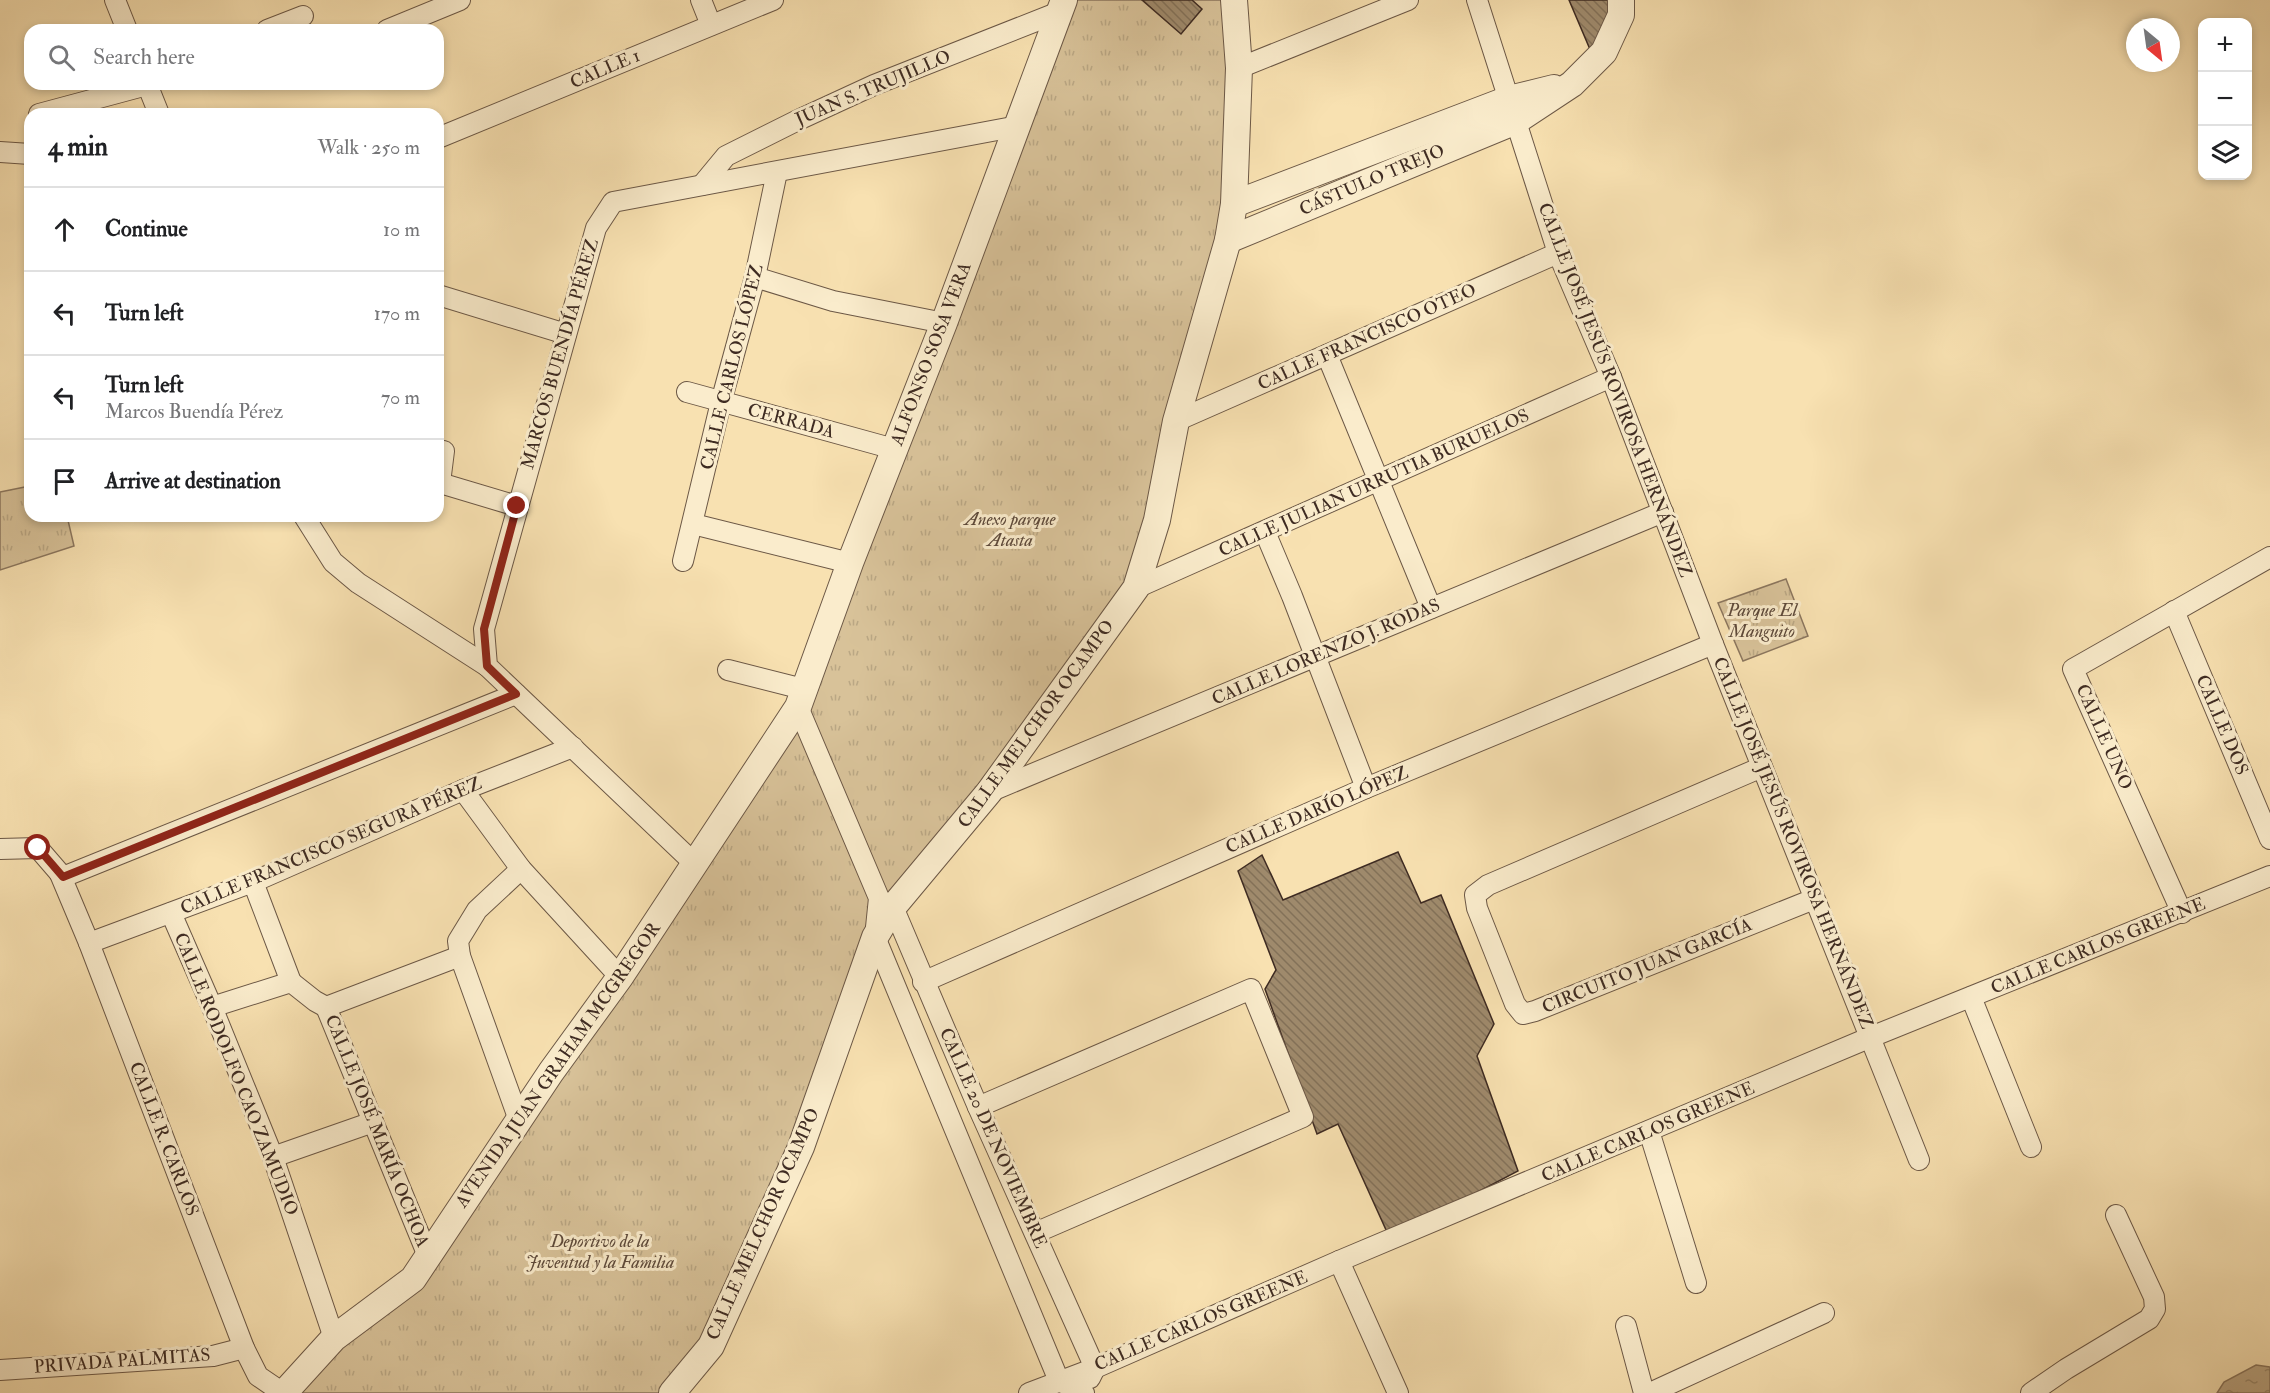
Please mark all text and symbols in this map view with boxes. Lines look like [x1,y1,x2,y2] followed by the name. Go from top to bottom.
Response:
[2126,18,2180,72] north arrow
[2198,18,2252,180] map controls
[2198,18,2252,72] button: +
[24,24,444,90] search box
[45,41,78,74] icon: search
[93,43,195,71] text: Search here
[566,44,644,94] street label: CALLE 1
[791,45,954,132] street label: JUAN S. TRUJILLO
[2198,72,2252,126] button: −
[2198,126,2252,180] button: layers
[48,131,108,163] text: 4 min
[317,135,420,160] text: Walk · 250 m
[1296,139,1448,221] street label: CÁSTULO TREJO
[1533,200,1697,580] street label: CALLE JOSÉ JESÚS ROVIROSA HERNÁNDEZ
[48,213,81,246] icon: ahead
[105,215,188,243] text: Continue
[383,217,420,242] text: 10 m
[516,236,604,472] street label: MARCOS BUENDÍA PÉREZ
[885,259,977,450] street label: ALFONSO SOSA VERA
[695,262,769,472] street label: CALLE CARLOS LÓPEZ
[1254,278,1480,396] street label: CALLE FRANCISCO OTEO
[48,297,81,330] icon: left
[105,299,184,327] text: Turn left
[374,301,420,326] text: 170 m
[105,371,184,399] text: Turn left
[48,381,81,414] icon: left
[381,385,420,410] text: 70 m
[745,398,838,444] street label: CERRADA
[105,399,283,424] text: Marcos Buendía Pérez
[1215,404,1533,562] street label: CALLE JULIAN URRUTIA BURUELOS
[48,465,81,498] icon: arrive
[105,467,281,495] text: Arrive at destination
[503,492,529,518] route end
[962,508,1057,552] park label: Anexo parque Atasta
[1208,593,1444,711] street label: CALLE LORENZO J. RODAS
[1726,599,1799,643] park label: Parque El Manguito
[953,615,1119,833] street label: CALLE MELCHOR OCAMPO
[1708,654,1878,1032] street label: CALLE JOSÉ JESÚS ROVIROSA HERNÁNDEZ
[2191,671,2253,779] street label: CALLE DOS
[2070,681,2138,793] street label: CALLE UNO
[1222,761,1412,859] street label: CALLE DARÍO LÓPEZ
[177,772,485,920] street label: CALLE FRANCISCO SEGURA PÉREZ
[24,834,50,860] route start
[1987,892,2209,1000] street label: CALLE CARLOS GREENE
[1539,913,1756,1019] street label: CIRCUITO JUAN GARCÍA
[450,917,666,1213] street label: AVENIDA JUAN GRAHAM MCGREGOR
[169,929,303,1219] street label: CALLE RODOLFO CAO ZAMUDIO
[320,1011,434,1251] street label: CALLE JOSÉ MARÍA OCHOA
[934,1024,1052,1252] street label: CALLE 20 DE NOVIEMBRE
[124,1059,204,1219] street label: CALLE R. CARLOS
[1538,1077,1758,1187] street label: CALLE CARLOS GREENE
[701,1104,825,1344] street label: CALLE MELCHOR OCAMPO
[526,1230,674,1274] park label: Deportivo de la Juventud y la Familia
[1091,1266,1311,1376] street label: CALLE CARLOS GREENE
[33,1343,211,1379] street label: PRIVADA PALMITAS

